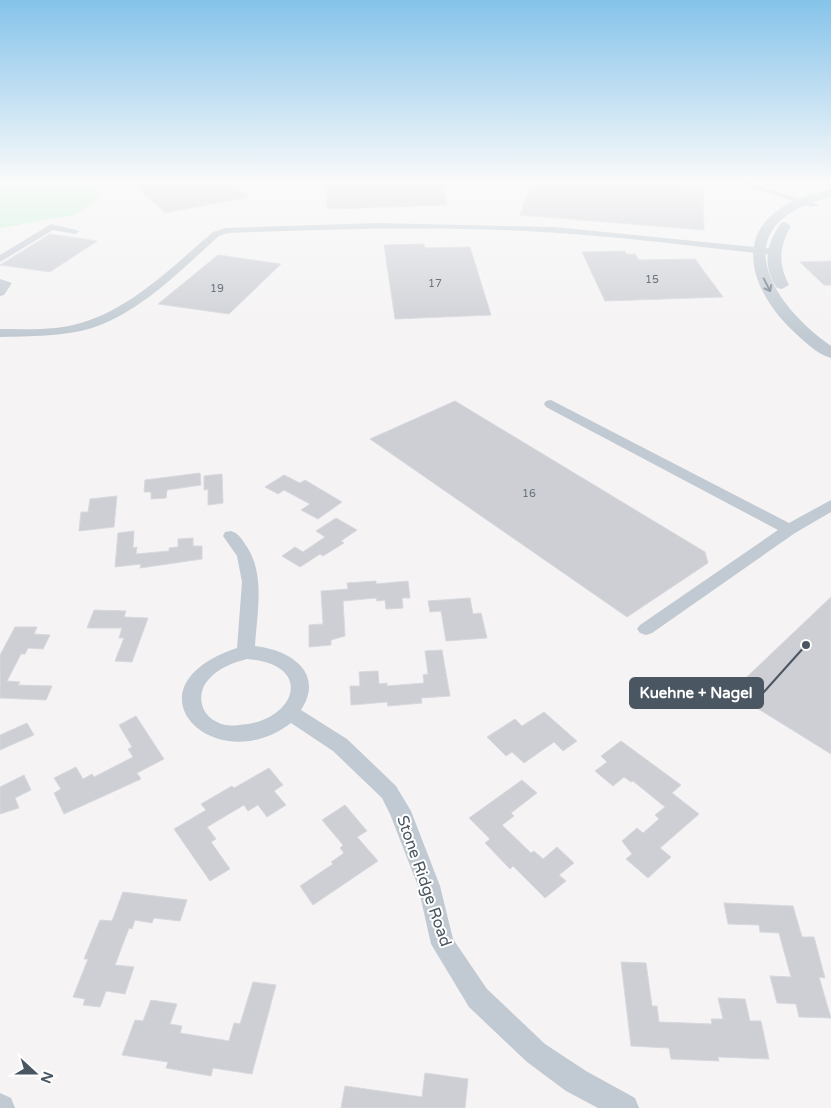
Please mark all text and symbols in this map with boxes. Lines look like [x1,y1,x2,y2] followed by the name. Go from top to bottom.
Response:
[645,273,659,286] house number: 15
[428,277,442,290] house number: 17
[762,278,772,293] one-way arrow
[210,282,224,295] house number: 19
[522,487,536,500] house number: 16
[630,678,763,708] callout: Kuehne + Nagel
[640,684,752,703] text: Kuehne + Nagel
[392,813,456,949] street label: Stone Ridge Road
[10,1048,60,1098] north arrow
[37,1069,57,1086] text: N

